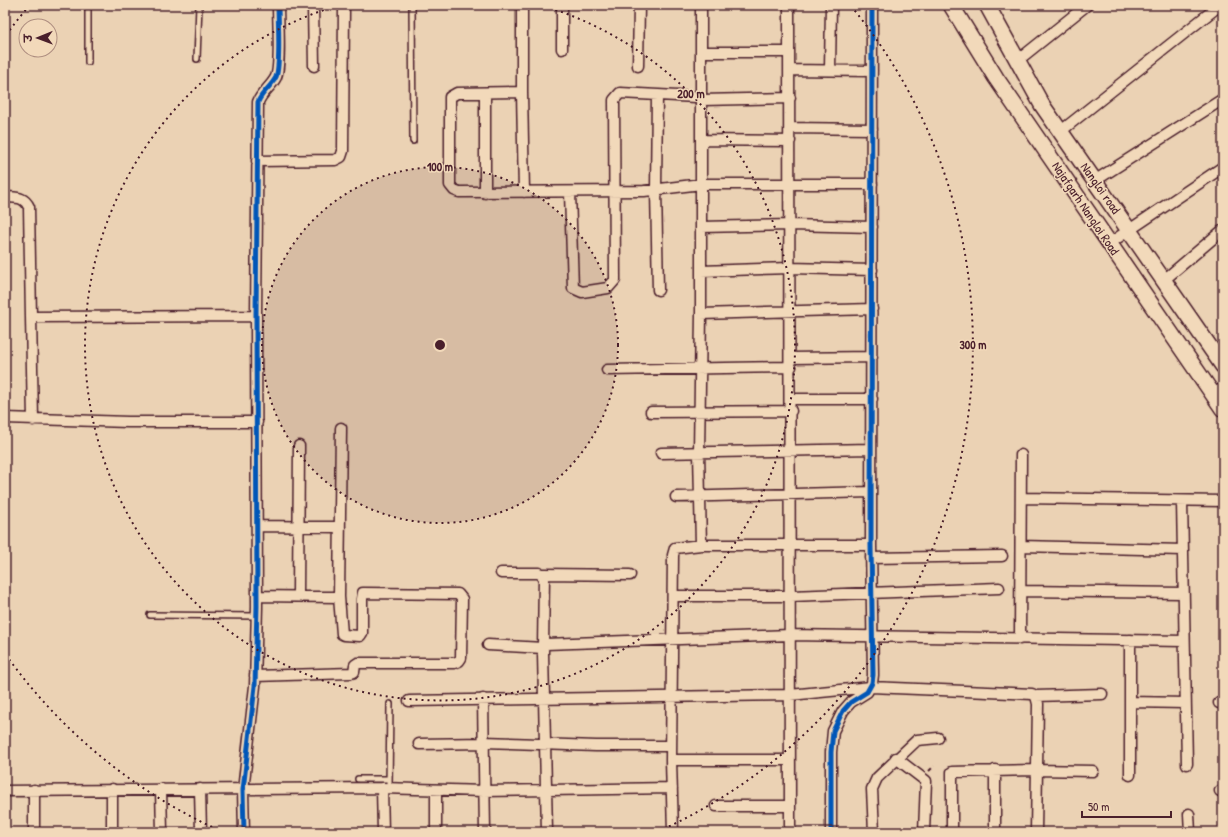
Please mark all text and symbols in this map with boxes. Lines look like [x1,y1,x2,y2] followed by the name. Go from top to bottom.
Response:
[18,18,58,58] north arrow
[21,33,35,43] text: उ
[677,85,705,102] text: 200 m
[427,158,453,175] text: 100 m
[1048,158,1124,258] street label: Najafgarh Nangloi Road
[1077,159,1125,217] street label: Nangloi road
[959,336,987,353] text: 300 m
[433,338,447,352] centre of rings
[1082,793,1171,819] scale bar
[1088,798,1109,815] text: 50 m

